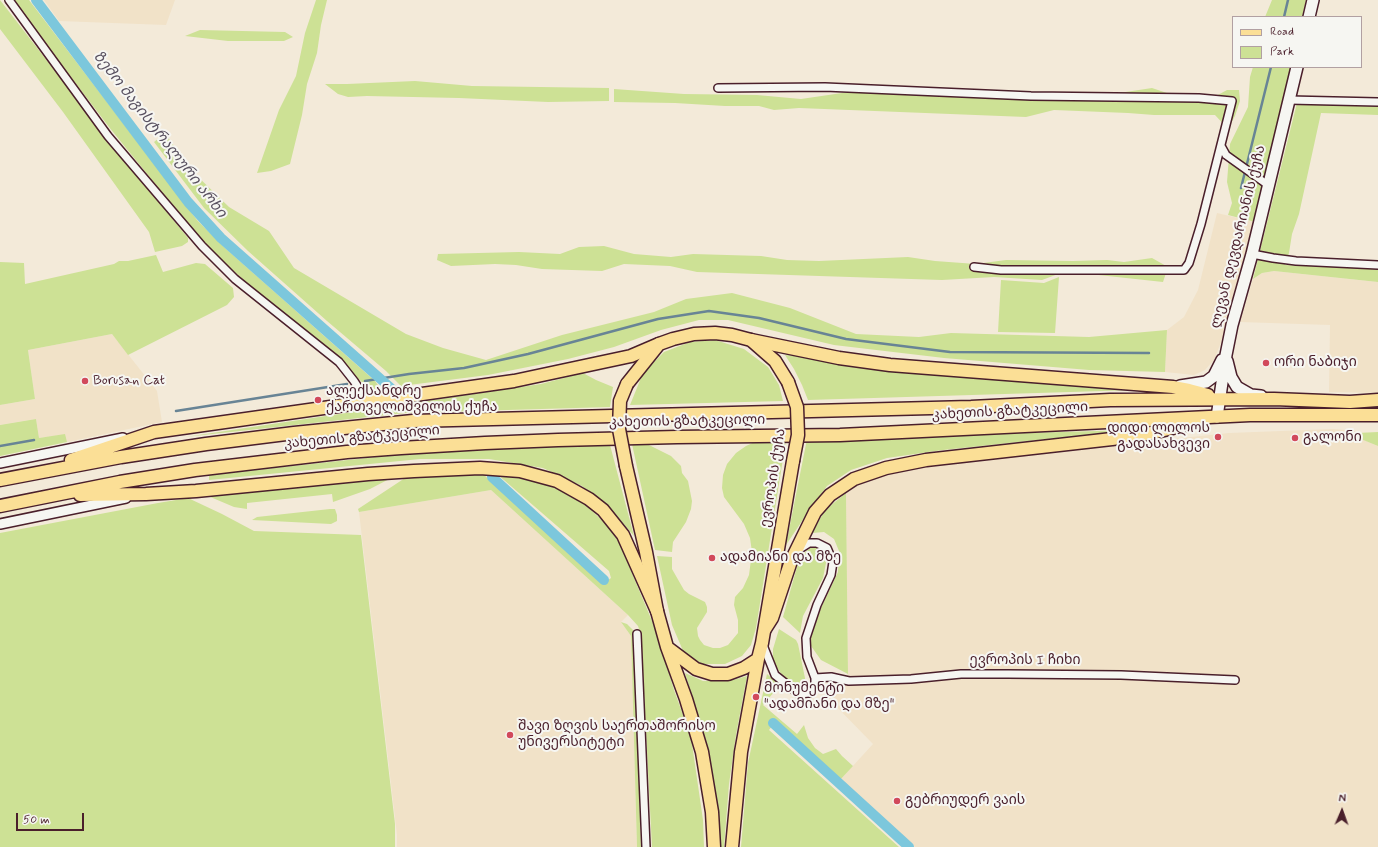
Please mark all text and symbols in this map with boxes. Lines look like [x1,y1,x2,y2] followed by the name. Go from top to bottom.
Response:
[1232,16,1362,68] legend
[1270,24,1294,40] text: Road
[1270,44,1294,60] text: Park
[88,48,230,222] water label: ზემო მაგისტრალური არხი
[1208,144,1270,330] street label: ლევან დევდარიანის ქუჩა
[1274,355,1357,371] place label: ორი ნაბიჯი
[1261,358,1271,368] marker: ორი ნაბიჯი
[93,373,165,389] place label: Borusan Cat
[80,376,90,386] marker: Borusan Cat
[326,384,497,416] place label: ალექსანდრე ქართველიშვილის ქუჩა
[313,395,323,405] marker: ალექსანდრე ქართველიშვილის ქუჩა
[932,400,1088,424] street label: კახეთის გზატკეცილი
[609,412,765,432] street label: კახეთის გზატკეცილი
[1107,421,1210,454] place label: დიდი ლილოს გადასახვევი
[283,423,441,453] street label: კახეთის გზატკეცილი
[758,427,790,529] street label: ევროპის ქუჩა
[1303,430,1362,446] place label: გალონი
[1213,432,1223,442] marker: დიდი ლილოს გადასახვევი
[1290,433,1300,443] marker: გალონი
[720,550,841,566] place label: ადამიანი და მზე
[707,553,717,563] marker: ადამიანი და მზე
[969,653,1081,669] street label: ევროპის I ჩიხი
[764,681,894,714] place label: მონუმენტი "ადამიანი და მზე"
[751,692,761,702] marker: მონუმენტი "ადამიანი და მზე"
[518,719,716,752] place label: შავი ზღვის საერთაშორისო უნივერსიტეტი
[505,730,515,740] marker: შავი ზღვის საერთაშორისო უნივერსიტეტი
[1322,791,1362,831] north arrow
[1339,792,1346,806] text: N
[905,793,1025,809] place label: გებრიუდერ ვაის
[892,796,902,806] marker: გებრიუდერ ვაის
[18,805,86,831] scale bar
[23,812,50,828] text: 50 m

